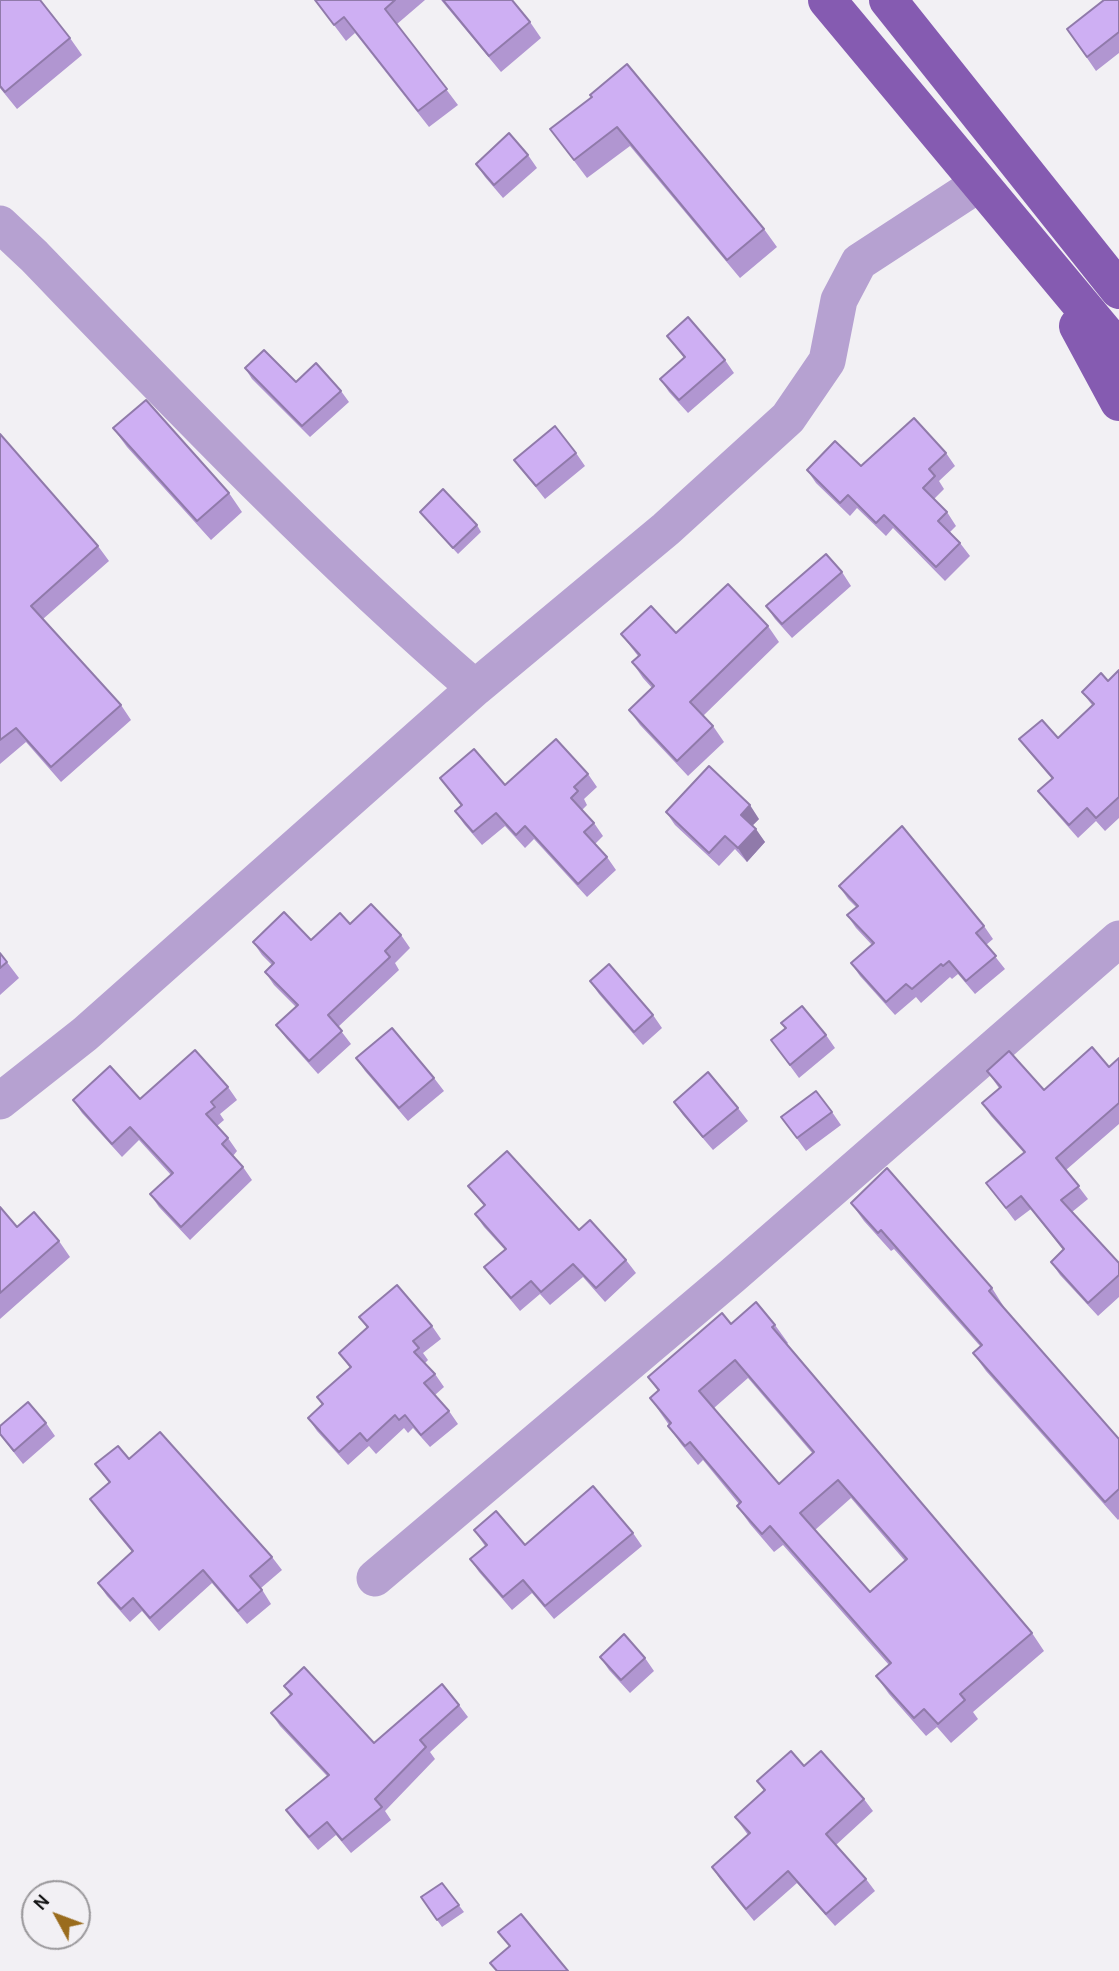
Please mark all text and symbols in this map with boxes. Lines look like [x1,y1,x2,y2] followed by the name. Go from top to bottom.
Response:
[21,1880,91,1950] north arrow
[29,1890,54,1915] text: N

